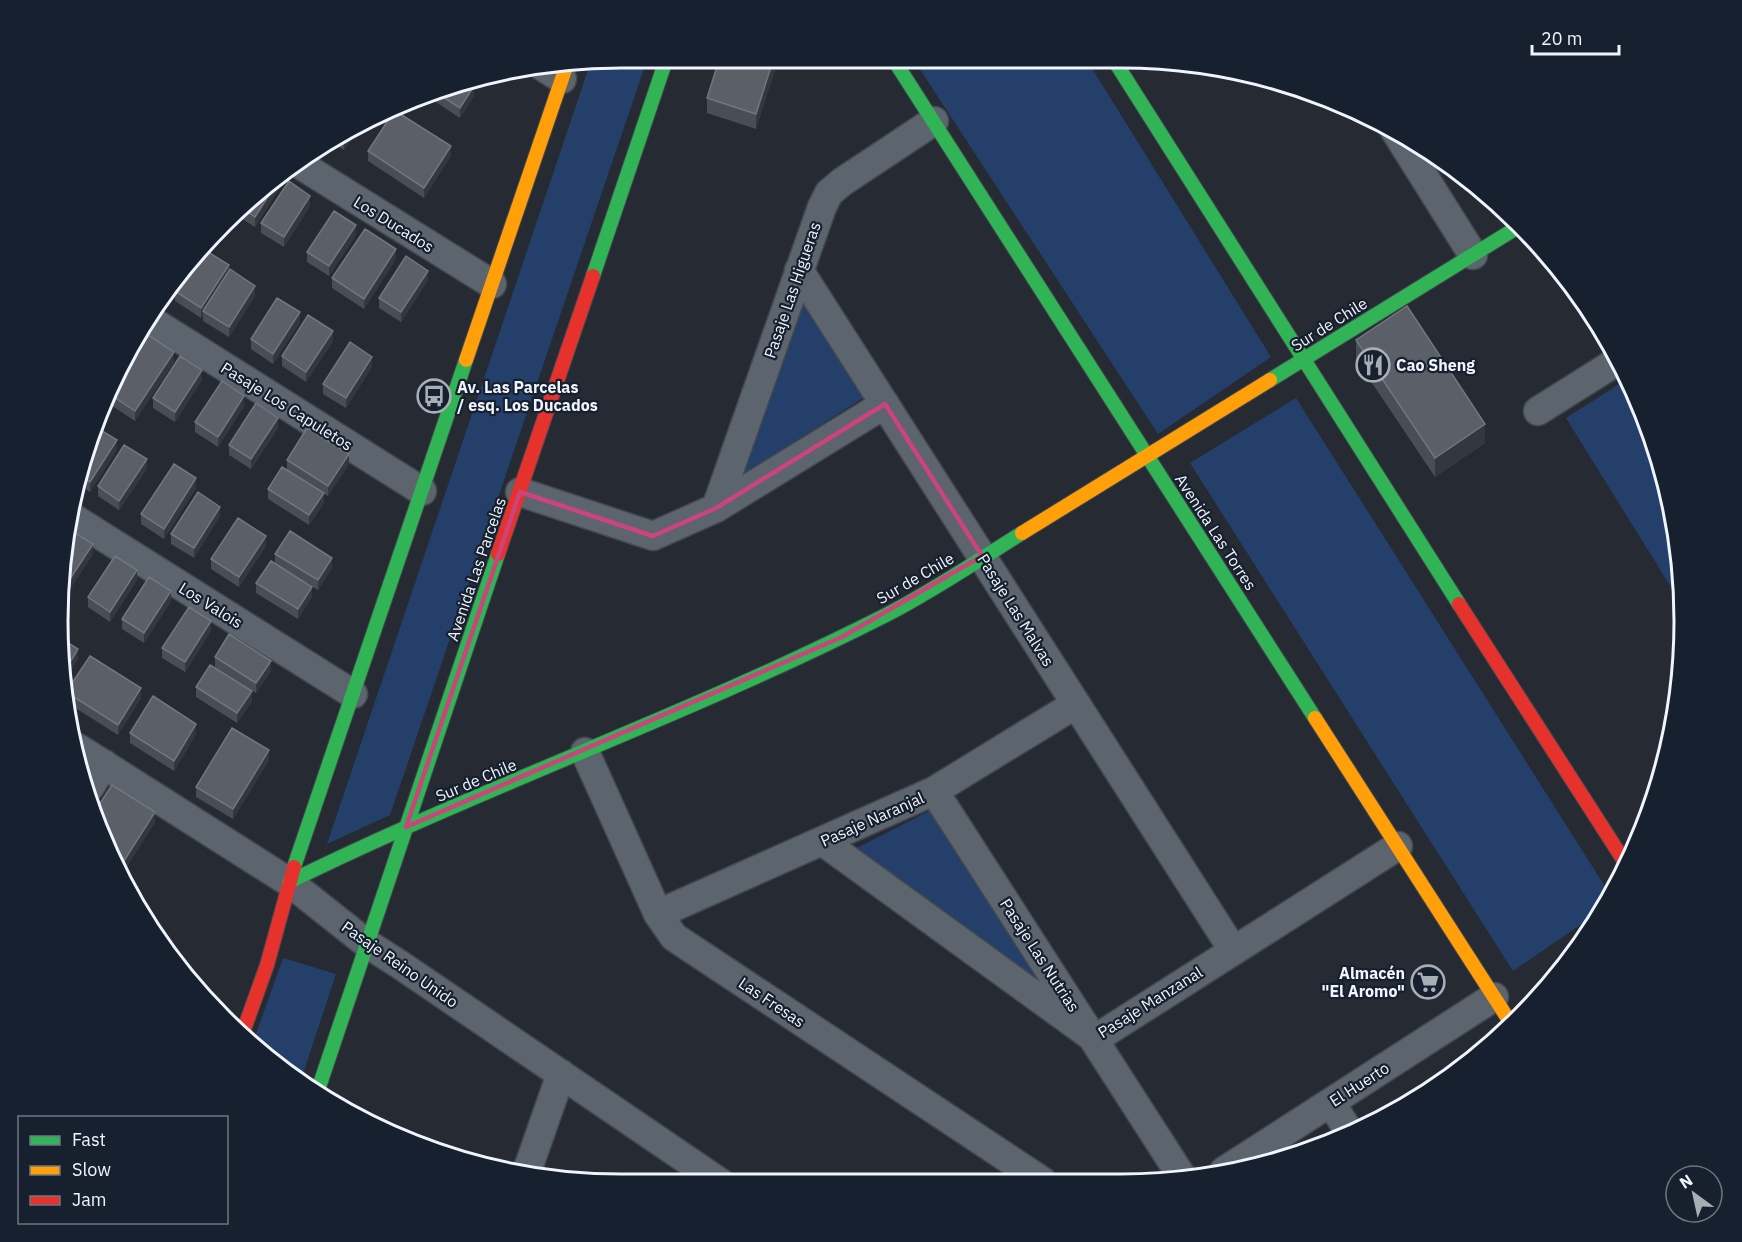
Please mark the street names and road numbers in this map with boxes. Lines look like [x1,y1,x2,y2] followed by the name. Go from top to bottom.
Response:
[350,191,438,257] street label: Los Ducados
[759,219,825,361] street label: Pasaje Las Higueras
[1287,293,1371,355] street label: Sur de Chile
[217,357,357,455] street label: Pasaje Los Capuletos
[1171,470,1261,594] street label: Avenida Las Torres
[442,495,510,643] street label: Avenida Las Parcelas
[873,548,957,608] street label: Sur de Chile
[973,550,1059,670] street label: Pasaje Las Malvas
[175,578,247,632] street label: Los Valois
[432,754,520,806] street label: Sur de Chile
[817,787,927,851] street label: Pasaje Naranjal
[996,894,1084,1016] street label: Pasaje Las Nutrias
[338,916,462,1012] street label: Pasaje Reino Unido
[1094,962,1206,1042] street label: Pasaje Manzanal
[735,973,809,1031] street label: Las Fresas
[1325,1057,1393,1111] street label: El Huerto

